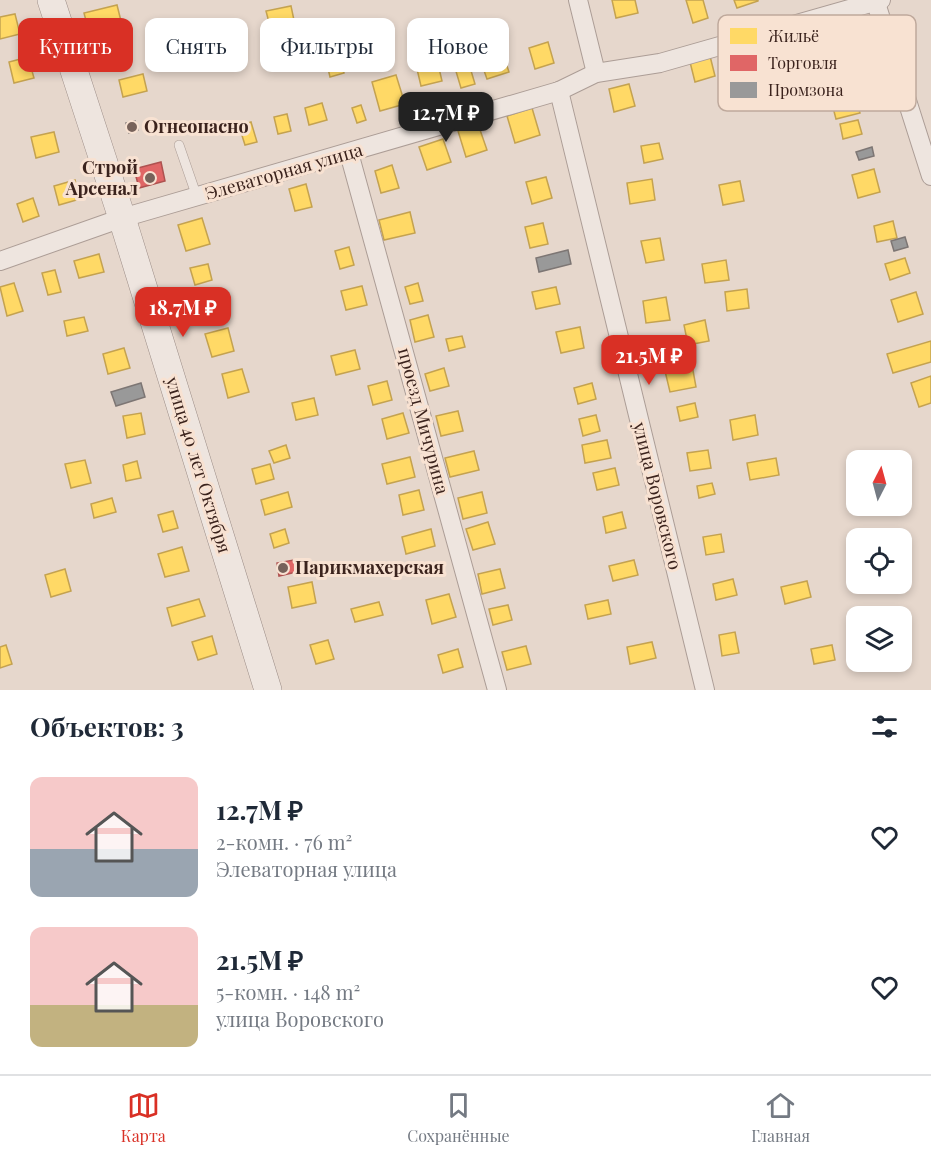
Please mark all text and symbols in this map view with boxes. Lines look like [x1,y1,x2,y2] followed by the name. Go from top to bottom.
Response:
[718,15,916,111] legend
[18,18,133,72] chip: Купить
[145,18,248,72] chip: Снять
[260,18,395,72] chip: Фильтры
[407,18,509,72] chip: Новое
[768,25,819,46] text: Жильё
[768,52,838,73] text: Торговля
[768,79,843,100] text: Промзона
[391,92,501,143] pin: 12.7M ₽
[412,98,480,125] text: 12.7M ₽
[144,114,249,138] place label: Огнеопасно
[125,120,139,134] marker: Огнеопасно
[202,137,365,205] street label: Элеваторная улица
[65,155,138,200] place label: Строй Арсенал
[143,171,157,185] marker: Строй Арсенал
[128,287,238,338] pin: 18.7M ₽
[149,293,217,320] text: 18.7M ₽
[594,335,704,386] pin: 21.5M ₽
[615,341,683,368] text: 21.5M ₽
[393,345,455,497] street label: проезд Мичурина
[160,373,237,556] street label: улица 40 лет Октября
[628,419,688,572] street label: улица Воровского
[846,450,912,516] north arrow
[846,450,912,672] map controls
[846,528,912,594] button: locate
[295,555,444,579] place label: Парикмахерская
[276,561,290,575] marker: Парикмахерская
[846,606,912,672] button: layers
[30,709,184,744] text: Объектов: 3
[868,710,901,743] icon: filters
[216,792,303,827] text: 12.7M ₽
[78,801,150,873] icon: home
[868,821,901,854] icon: heart
[216,828,352,855] text: 2-комн. · 76 m²
[216,855,397,882] text: Элеваторная улица
[216,942,303,977] text: 21.5M ₽
[78,951,150,1023] icon: home
[868,971,901,1004] icon: heart
[216,978,360,1005] text: 5-комн. · 148 m²
[216,1005,384,1032] text: улица Воровского
[121,1089,166,1146] tab: Карта
[407,1089,510,1146] tab: Сохранённые
[751,1089,810,1146] tab: Главная

